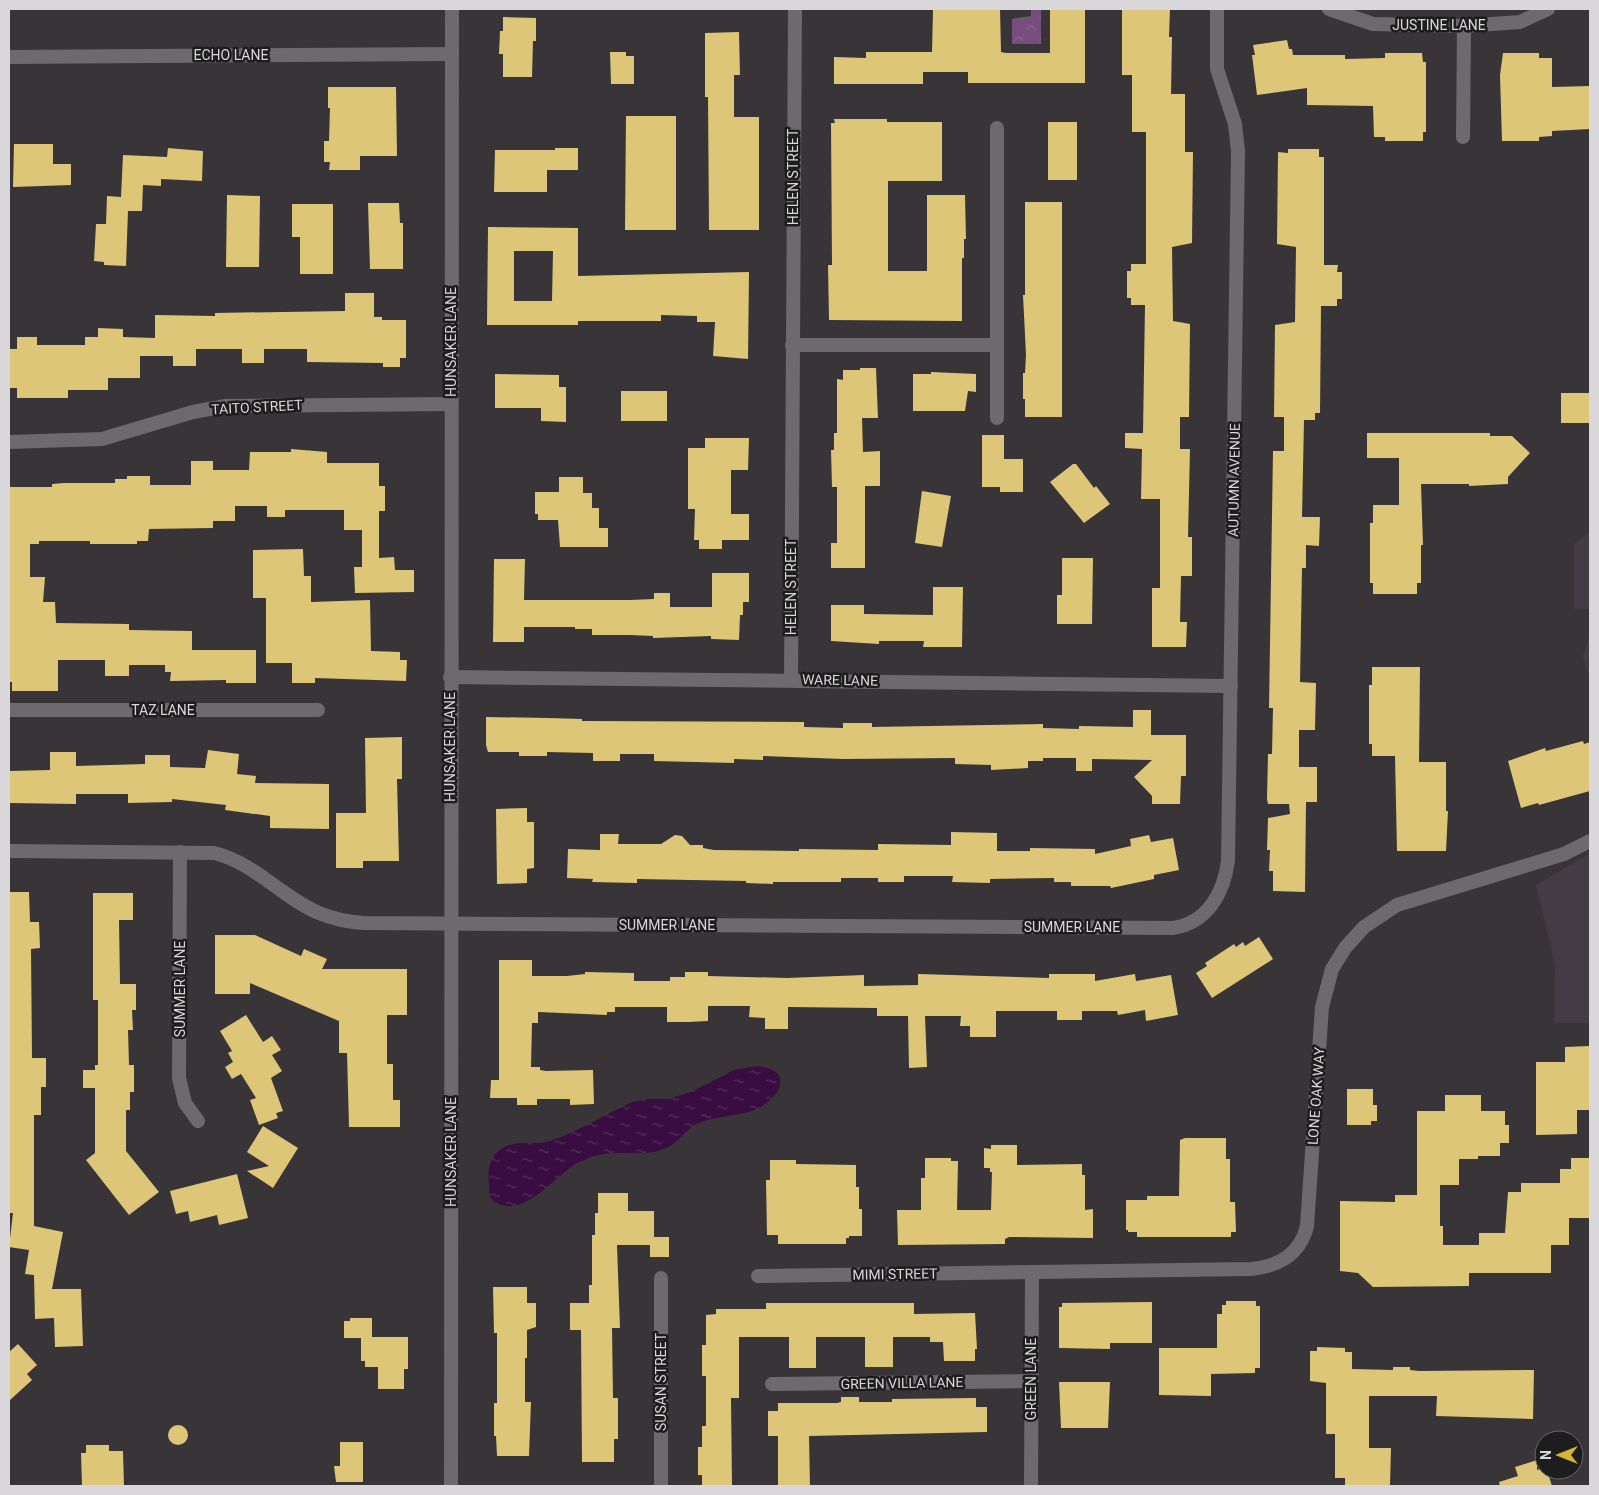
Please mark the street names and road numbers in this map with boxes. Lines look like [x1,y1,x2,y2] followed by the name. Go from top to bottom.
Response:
[1392,17,1486,33] street label: JUSTINE LANE
[194,47,268,63] street label: ECHO LANE
[785,128,801,225] street label: HELEN STREET
[443,287,459,397] street label: HUNSAKER LANE
[211,397,304,417] street label: TAITO STREET
[1225,423,1243,537] street label: AUTUMN AVENUE
[783,538,799,635] street label: HELEN STREET
[802,671,878,689] street label: WARE LANE
[442,692,458,802] street label: HUNSAKER LANE
[131,702,195,718] street label: TAZ LANE
[619,917,715,933] street label: SUMMER LANE
[1024,919,1120,935] street label: SUMMER LANE
[172,941,188,1037] street label: SUMMER LANE
[1305,1046,1327,1145] street label: LONE OAK WAY
[443,1097,459,1207] street label: HUNSAKER LANE
[852,1265,938,1283] street label: MIMI STREET
[653,1332,669,1431] street label: SUSAN STREET
[1023,1338,1039,1420] street label: GREEN LANE
[840,1374,964,1392] street label: GREEN VILLA LANE

